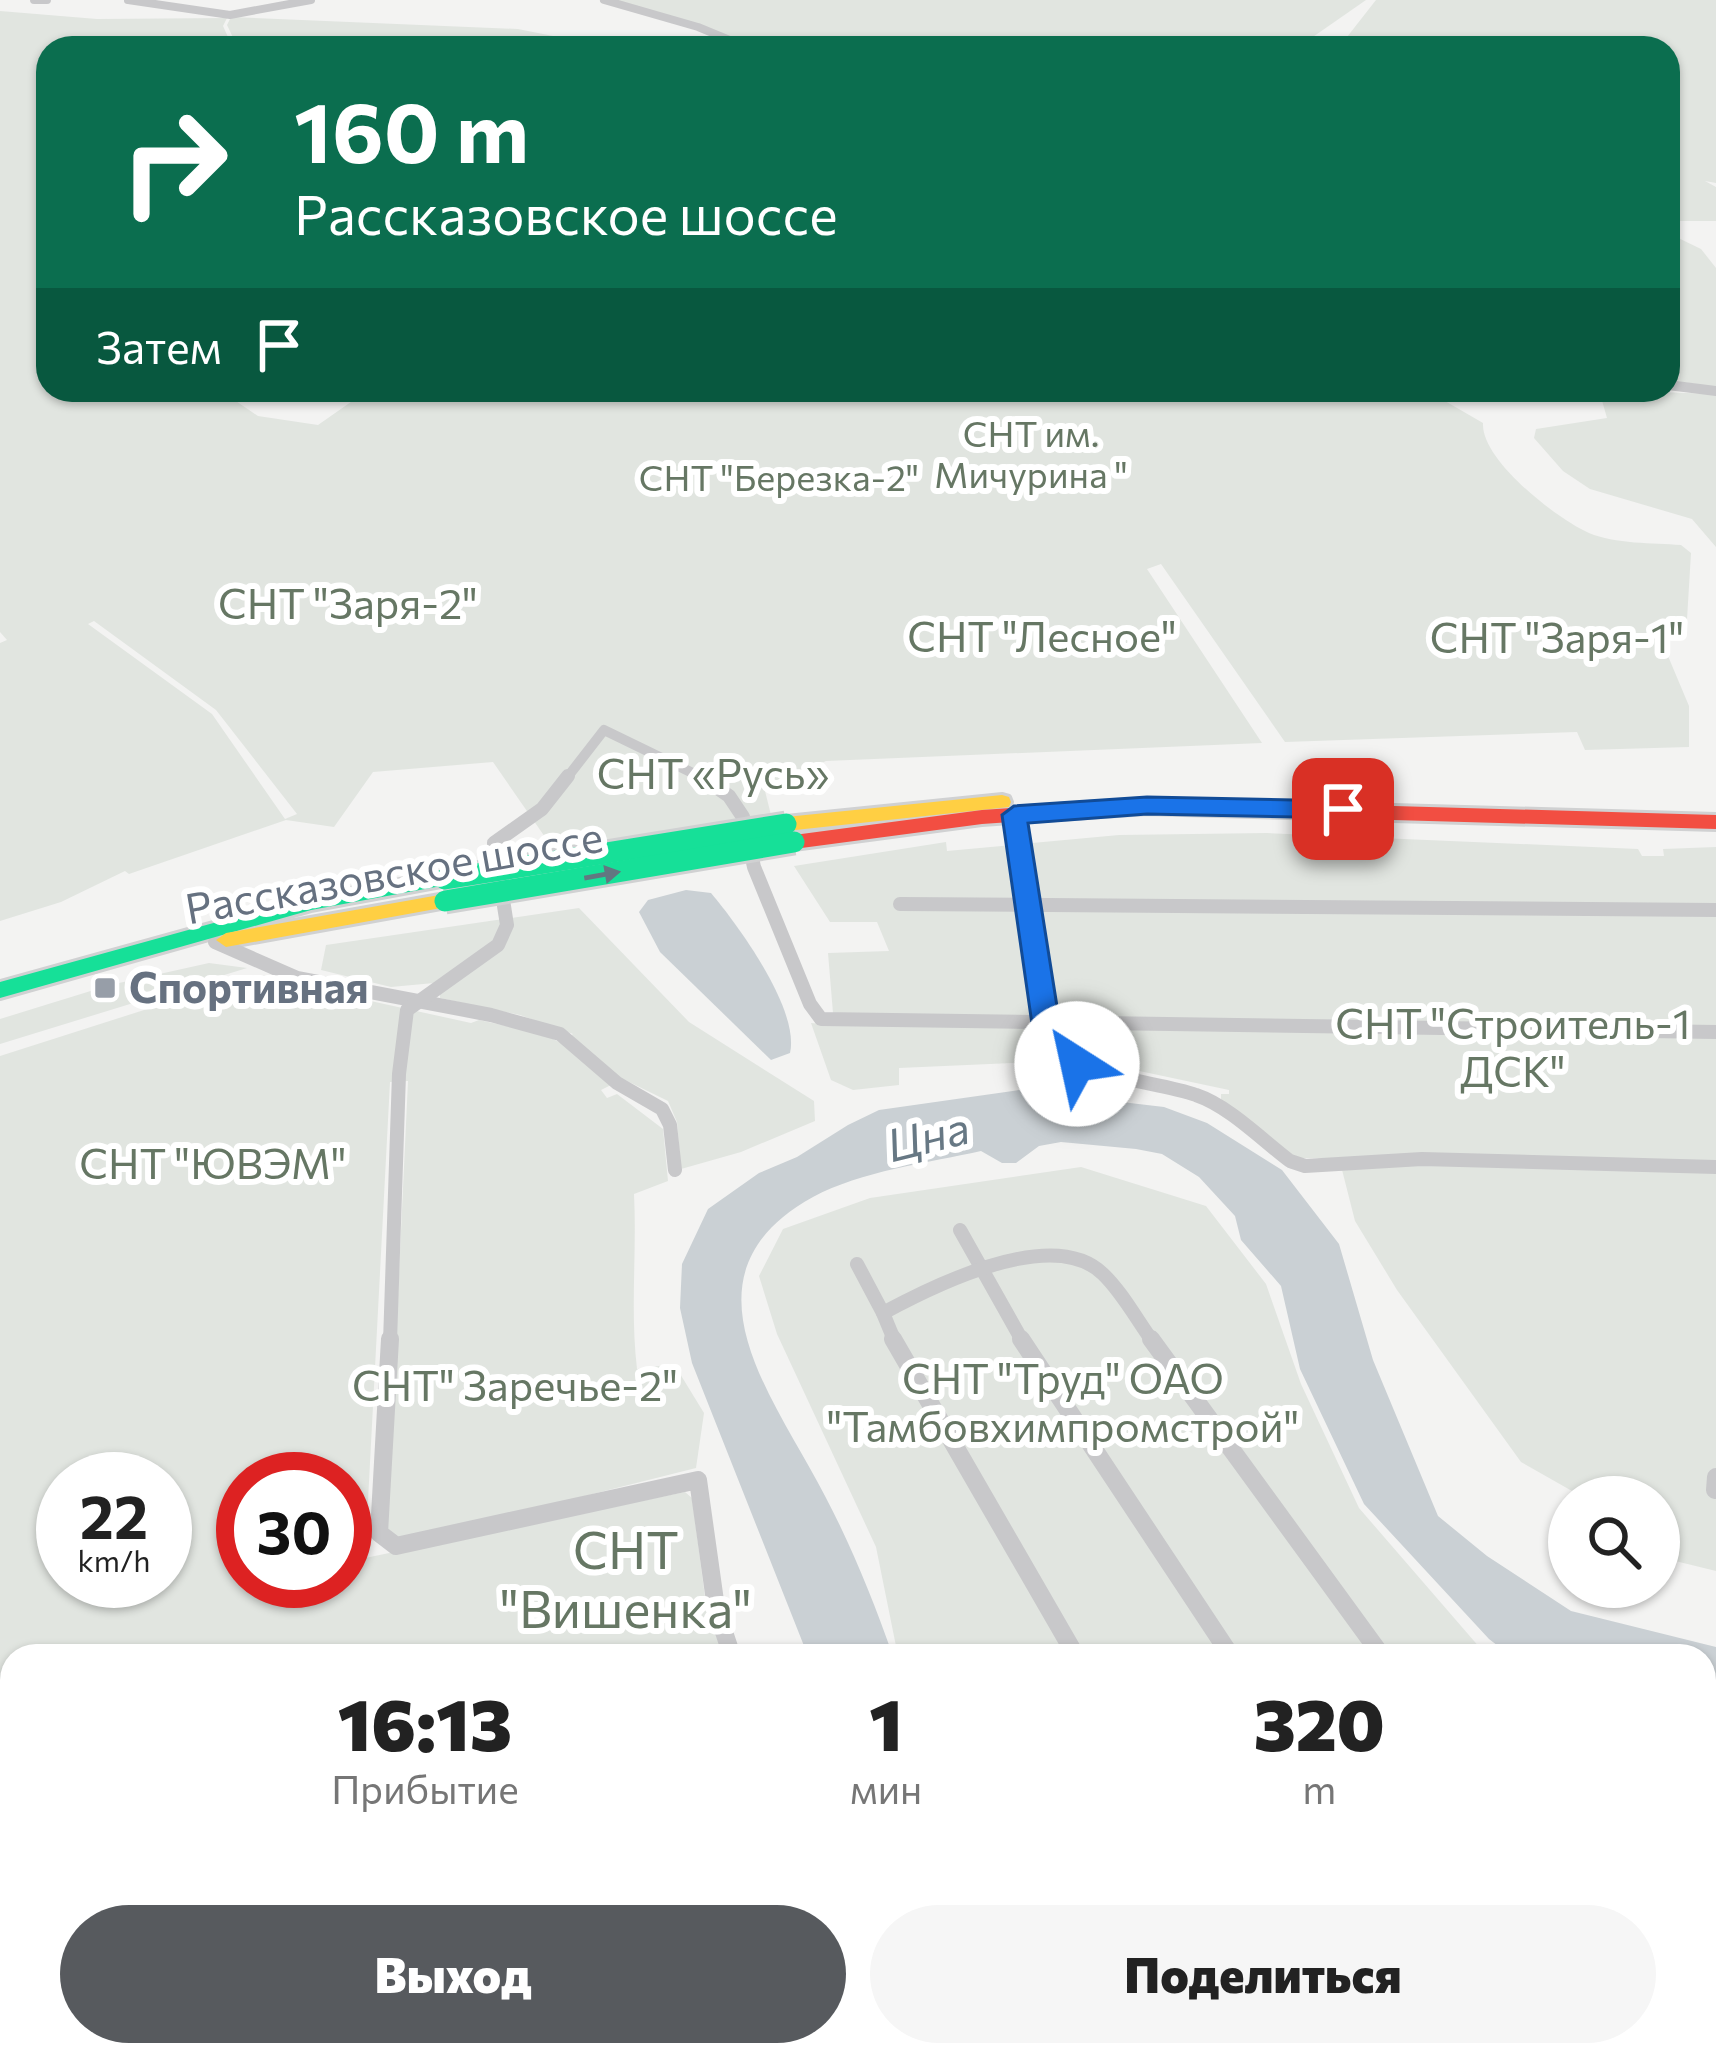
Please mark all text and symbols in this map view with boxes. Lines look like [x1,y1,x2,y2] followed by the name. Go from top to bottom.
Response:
[294,78,529,180] text: 160 m
[96,84,252,240] icon: right
[294,180,838,246] text: Рассказовское шоссе
[246,312,312,378] icon: arrive
[96,318,222,373] text: Затем
[934,410,1128,495] park label: СНТ им. Мичурина "
[639,454,919,498] park label: СНТ "Березка-2"
[218,576,478,628] park label: СНТ "Заря-2"
[907,609,1177,661] park label: СНТ "Лесное"
[1430,610,1684,662] park label: СНТ "Заря-1"
[597,746,829,798] park label: СНТ «Русь»
[1292,758,1394,860] pin
[1310,776,1376,842] icon: arrive
[181,809,606,933] street label: Рассказовское шоссе
[584,865,621,884] one-way arrow
[129,960,369,1012] place label: Спортивная
[92,975,118,1001] marker: Спортивная
[1335,996,1691,1096] park label: СНТ "Строитель-1 ДСК"
[1014,1001,1140,1127] position arrow
[880,1098,975,1171] water label: Цна
[79,1136,347,1188] park label: СНТ "ЮВЭМ"
[827,1351,1299,1451] park label: СНТ "Труд" ОАО "Тамбовхимпромстрой"
[352,1358,678,1410] park label: СНТ" Заречье-2"
[216,1452,372,1608] speed limit sign: 30
[1548,1476,1680,1608] map controls
[1548,1476,1680,1608] button: search
[80,1478,148,1551] text: 22
[500,1517,752,1639] park label: СНТ "Вишенка"
[78,1541,150,1578] text: km/h
[338,1678,512,1766] text: 16:13
[869,1678,903,1766] text: 1
[1254,1678,1385,1766] text: 320
[331,1764,519,1812] text: Прибытие
[850,1764,922,1812] text: мин
[1302,1764,1336,1812] text: m
[60,1905,846,2043] button: Выход
[870,1905,1656,2043] button: Поделиться

